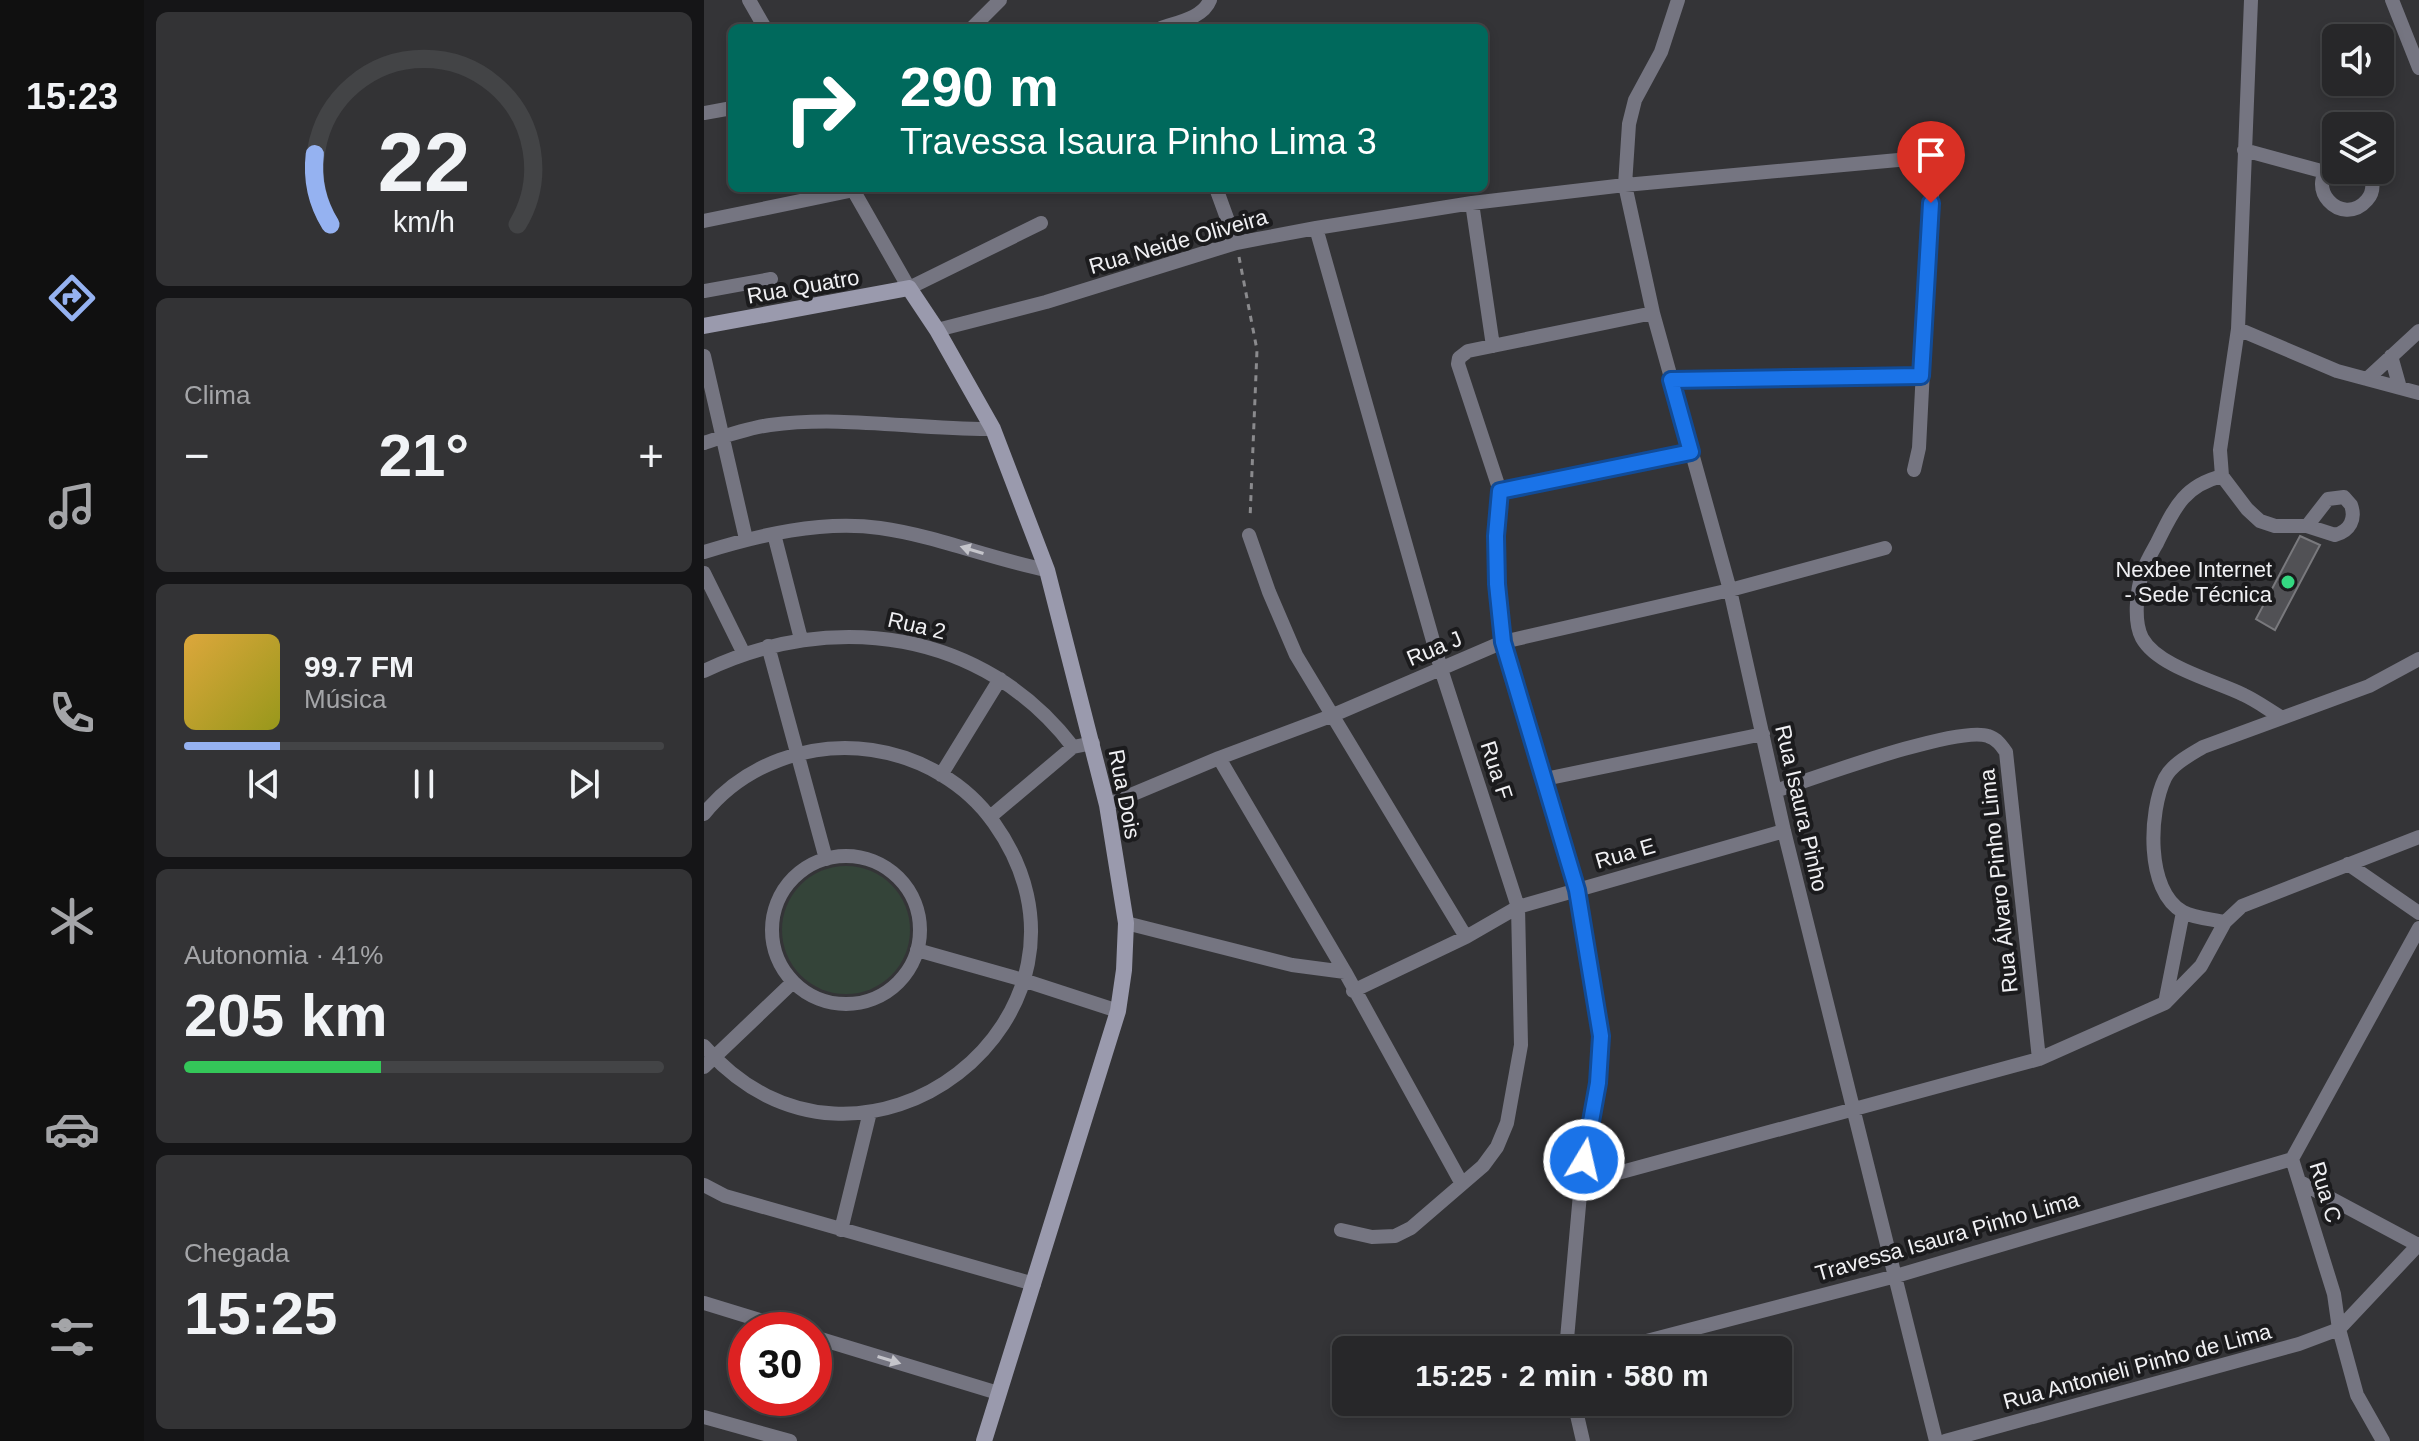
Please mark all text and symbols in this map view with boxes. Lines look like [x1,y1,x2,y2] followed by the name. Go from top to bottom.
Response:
[2322,24,2394,184] map controls
[2322,24,2394,96] button: sound
[900,55,1059,118] text: 290 m
[768,56,872,160] icon: right
[26,76,118,117] text: 15:23
[2322,112,2394,184] button: layers
[378,115,470,208] text: 22
[900,121,1377,162] text: Travessa Isaura Pinho Lima 3
[1897,121,1965,203] pin
[1909,133,1953,177] icon: arrive
[1086,204,1271,279] street label: Rua Neide Oliveira
[393,206,455,238] text: km/h
[745,264,861,309] street label: Rua Quatro
[44,270,100,326] icon: directions
[184,380,250,410] text: Clima
[379,422,469,489] text: 21°
[184,431,210,480] text: −
[638,431,664,480] text: +
[44,478,100,534] icon: music
[959,543,983,556] one-way arrow
[2115,557,2273,607] place label: Nexbee Internet - Sede Técnica
[2279,573,2297,591] marker: Nexbee Internet - Sede Técnica
[885,607,948,644] street label: Rua 2
[1403,626,1466,671] street label: Rua J
[304,650,414,683] text: 99.7 FM
[304,684,386,714] text: Música
[44,685,100,741] icon: phone
[1770,722,1833,894] street label: Rua Isaura Pinho
[1475,738,1518,803] street label: Rua F
[1104,747,1145,841] street label: Rua Dois
[242,762,286,806] icon: previous
[402,762,446,806] icon: pause
[562,762,606,806] icon: next
[1974,767,2023,994] street label: Rua Álvaro Pinho Lima
[1592,833,1658,874] street label: Rua E
[44,893,100,949] icon: climate
[184,940,383,970] text: Autonomia · 41%
[184,982,388,1049] text: 205 km
[44,1101,100,1157] icon: car
[1542,1118,1626,1202] position arrow
[2304,1159,2347,1226] street label: Rua C
[1812,1187,2083,1286] street label: Travessa Isaura Pinho Lima
[184,1238,290,1268] text: Chegada
[184,1280,337,1347] text: 15:25
[44,1309,100,1365] icon: filters
[728,1312,832,1416] speed limit sign: 30
[2000,1318,2275,1414] street label: Rua Antonieli Pinho de Lima
[877,1354,901,1367] one-way arrow
[1415,1359,1709,1392] text: 15:25 · 2 min · 580 m

